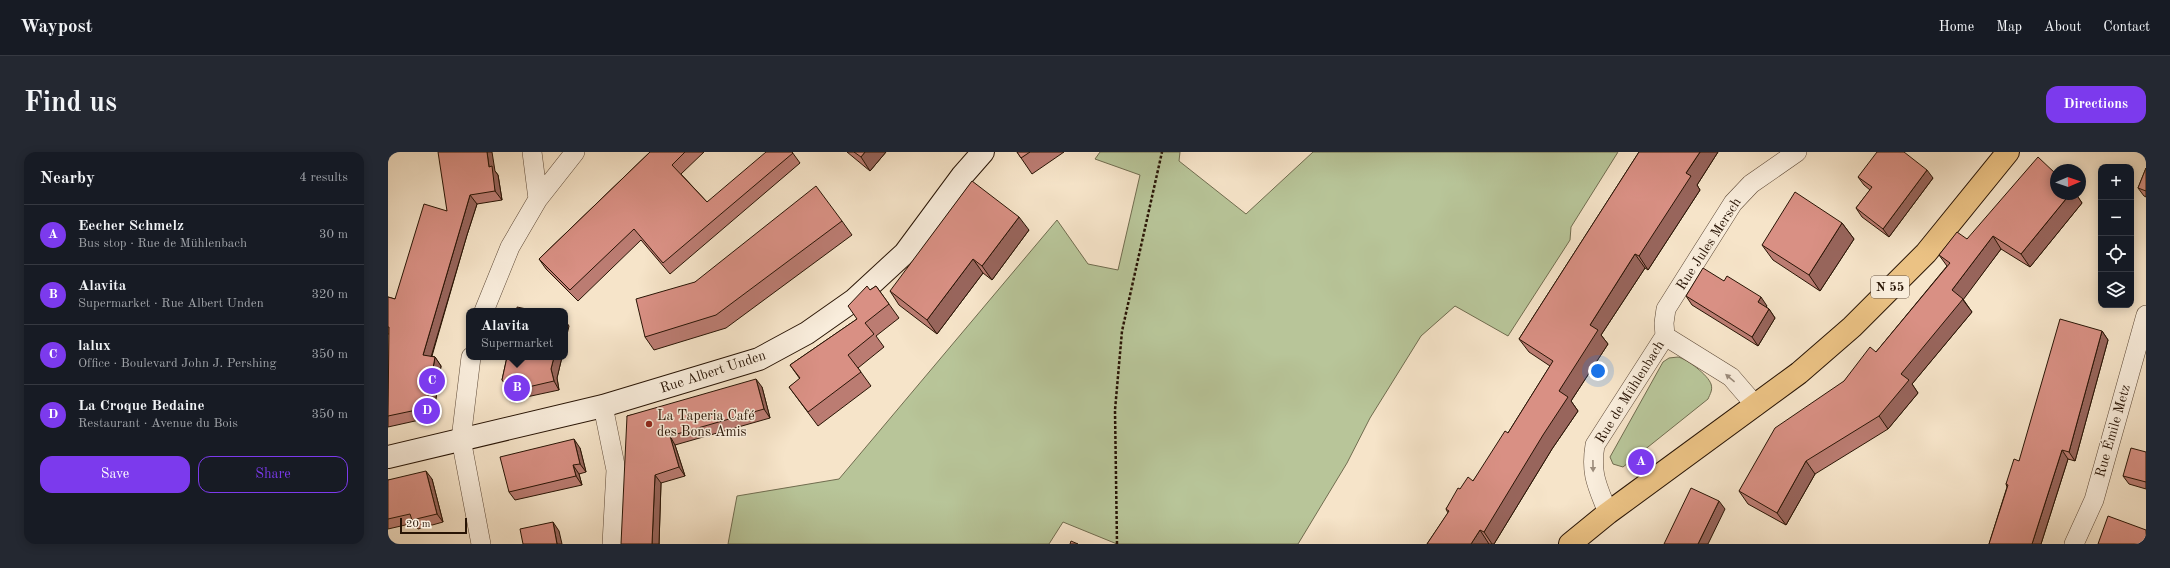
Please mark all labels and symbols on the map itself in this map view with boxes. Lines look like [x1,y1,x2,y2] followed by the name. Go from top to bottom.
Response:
[2050,164,2086,200] north arrow
[1674,195,1744,293] street label: Rue Jules Mersch
[1871,276,1909,298] road number: N 55
[1593,338,1667,446] street label: Rue de Mühlenbach
[658,348,768,396] street label: Rue Albert Unden
[1588,361,1608,381] your location
[419,366,445,396] pin: C
[504,373,530,403] pin: B
[1724,373,1735,382] one-way arrow
[2090,382,2133,479] street label: Rue Émile Metz
[414,396,440,426] pin: D
[657,409,755,439] place label: La Taperia Café des Bons Amis
[644,419,654,429] marker: La Taperia Café des Bons Amis
[1628,447,1654,477] pin: A
[1590,460,1596,473] one-way arrow
[400,516,467,535] scale bar

